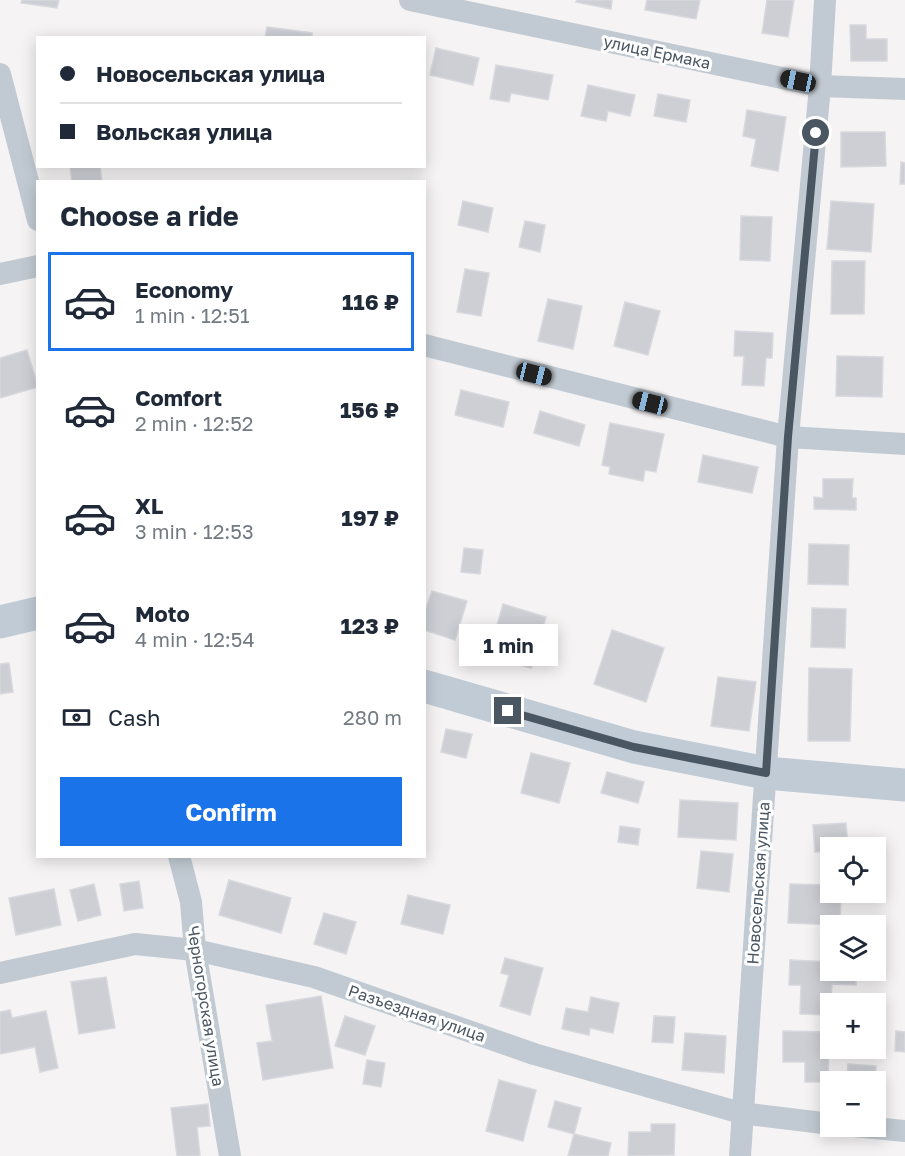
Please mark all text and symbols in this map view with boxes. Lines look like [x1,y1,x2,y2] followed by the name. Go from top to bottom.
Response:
[602,31,712,73] street label: улица Ермака
[96,60,325,87] text: Новосельская улица
[779,68,817,94] car
[96,118,272,145] text: Вольская улица
[802,119,829,146] route start
[60,200,239,232] text: Choose a ride
[63,275,117,329] icon: car
[135,276,233,303] text: Economy
[342,288,399,315] text: 116 ₽
[135,303,250,327] text: 1 min · 12:51
[514,361,554,387] car
[63,383,117,437] icon: car
[135,384,222,411] text: Comfort
[630,390,670,416] car
[340,396,399,423] text: 156 ₽
[135,411,253,435] text: 2 min · 12:52
[63,491,117,545] icon: car
[135,492,163,519] text: XL
[341,504,399,531] text: 197 ₽
[135,519,254,543] text: 3 min · 12:53
[63,599,117,653] icon: car
[135,600,190,627] text: Moto
[340,612,399,639] text: 123 ₽
[458,624,558,666] callout: 1 min
[135,627,255,651] text: 4 min · 12:54
[483,633,534,657] text: 1 min
[494,697,521,724] route end
[60,701,93,734] icon: cash
[108,704,161,731] text: Cash
[343,705,402,729] text: 280 m
[60,777,402,846] button: Confirm
[742,801,774,965] street label: Новосельская улица
[820,837,886,1137] map controls
[820,837,886,903] button: locate
[820,915,886,981] button: layers
[183,924,229,1088] street label: Черногорская улица
[346,980,488,1046] street label: Разъездная улица
[820,993,886,1059] button: +
[820,1071,886,1137] button: −

